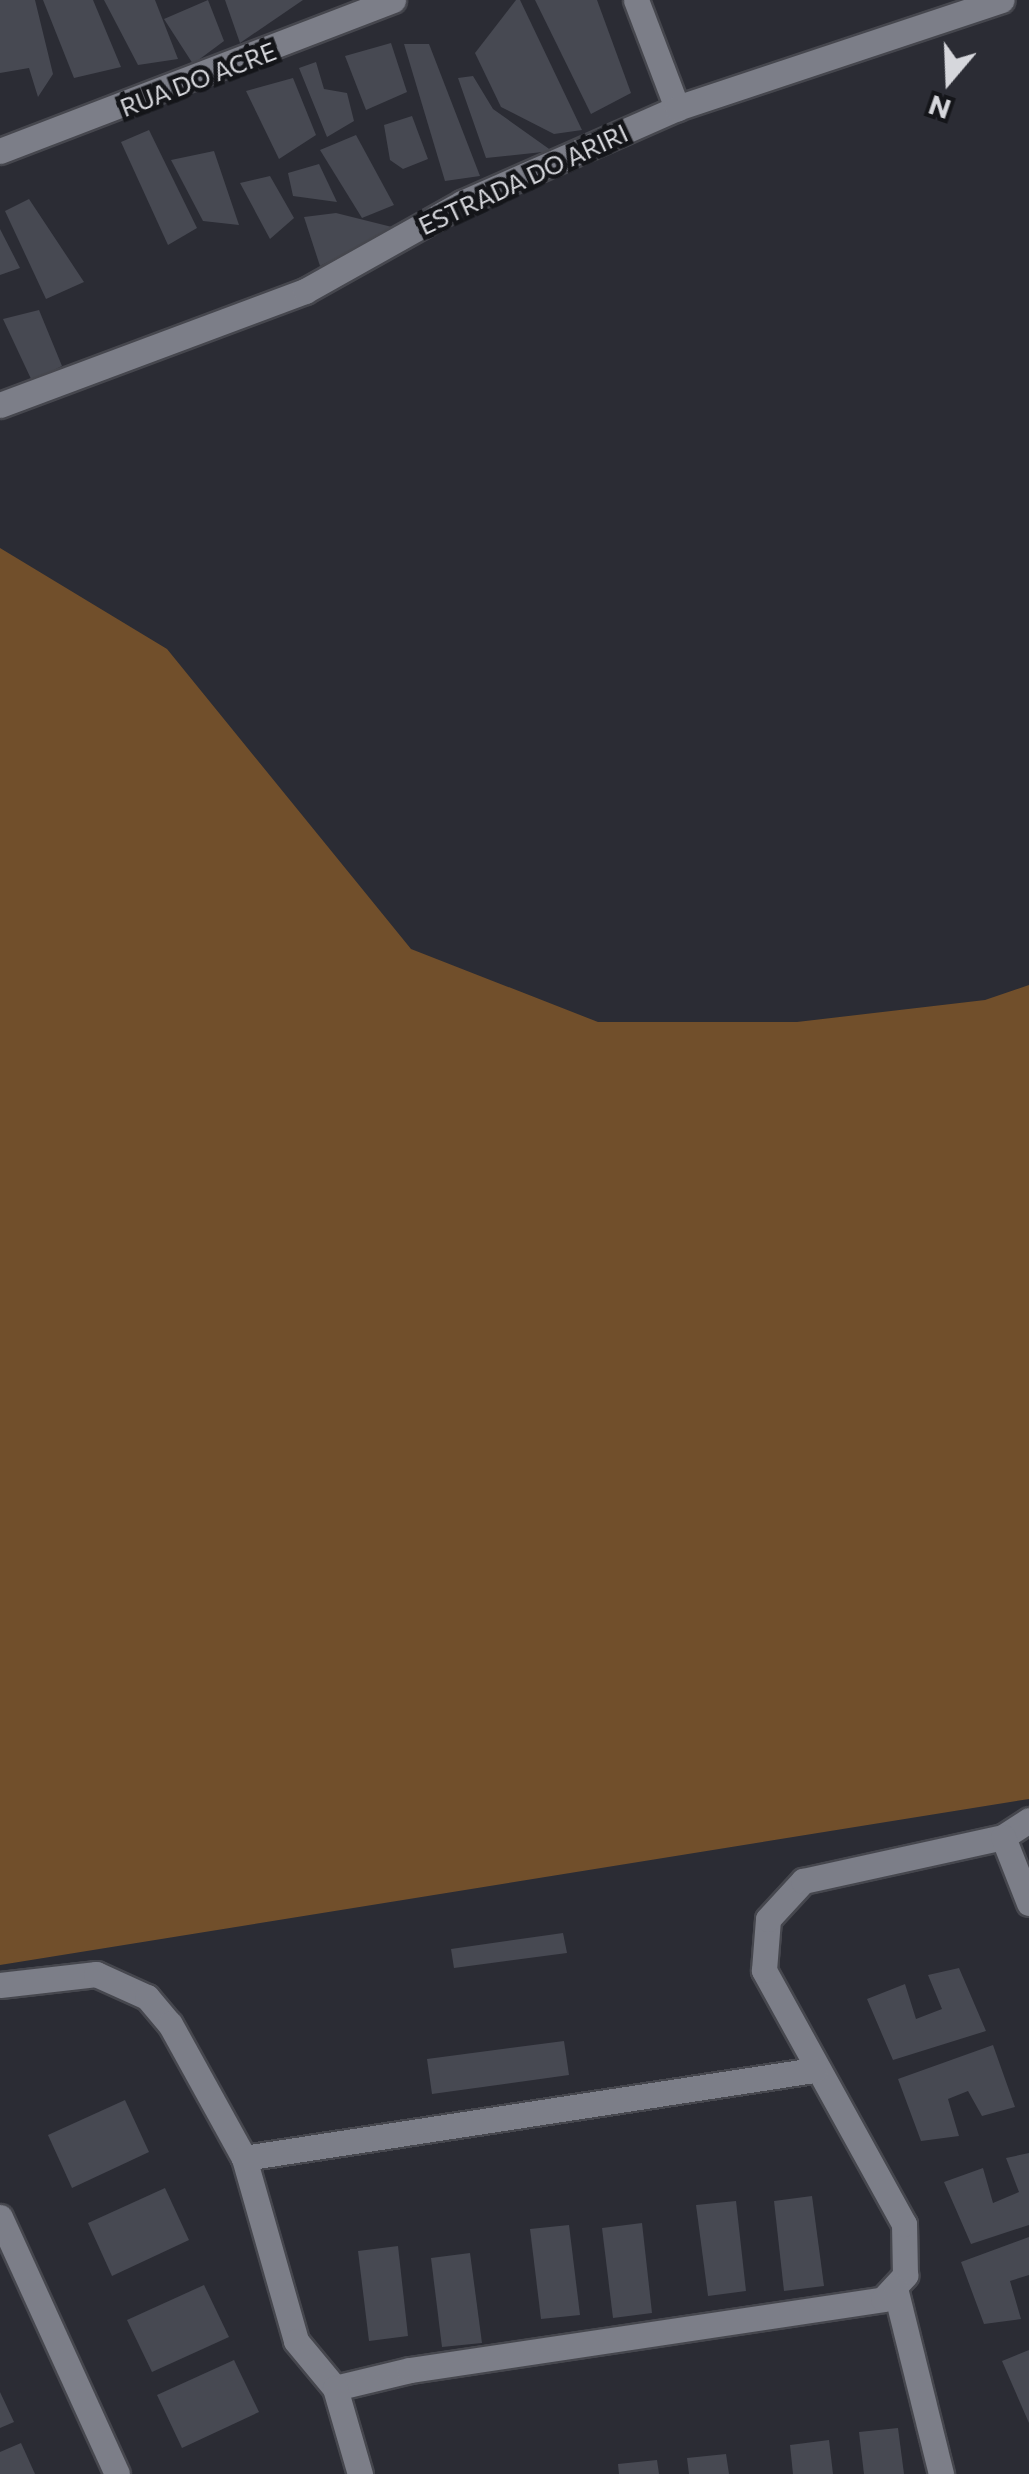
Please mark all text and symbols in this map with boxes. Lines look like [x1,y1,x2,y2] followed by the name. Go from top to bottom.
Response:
[899,30,999,130] north arrow
[116,35,280,123] street label: RUA DO ACRE
[924,89,955,128] text: N
[414,117,632,241] street label: ESTRADA DO ARIRI

